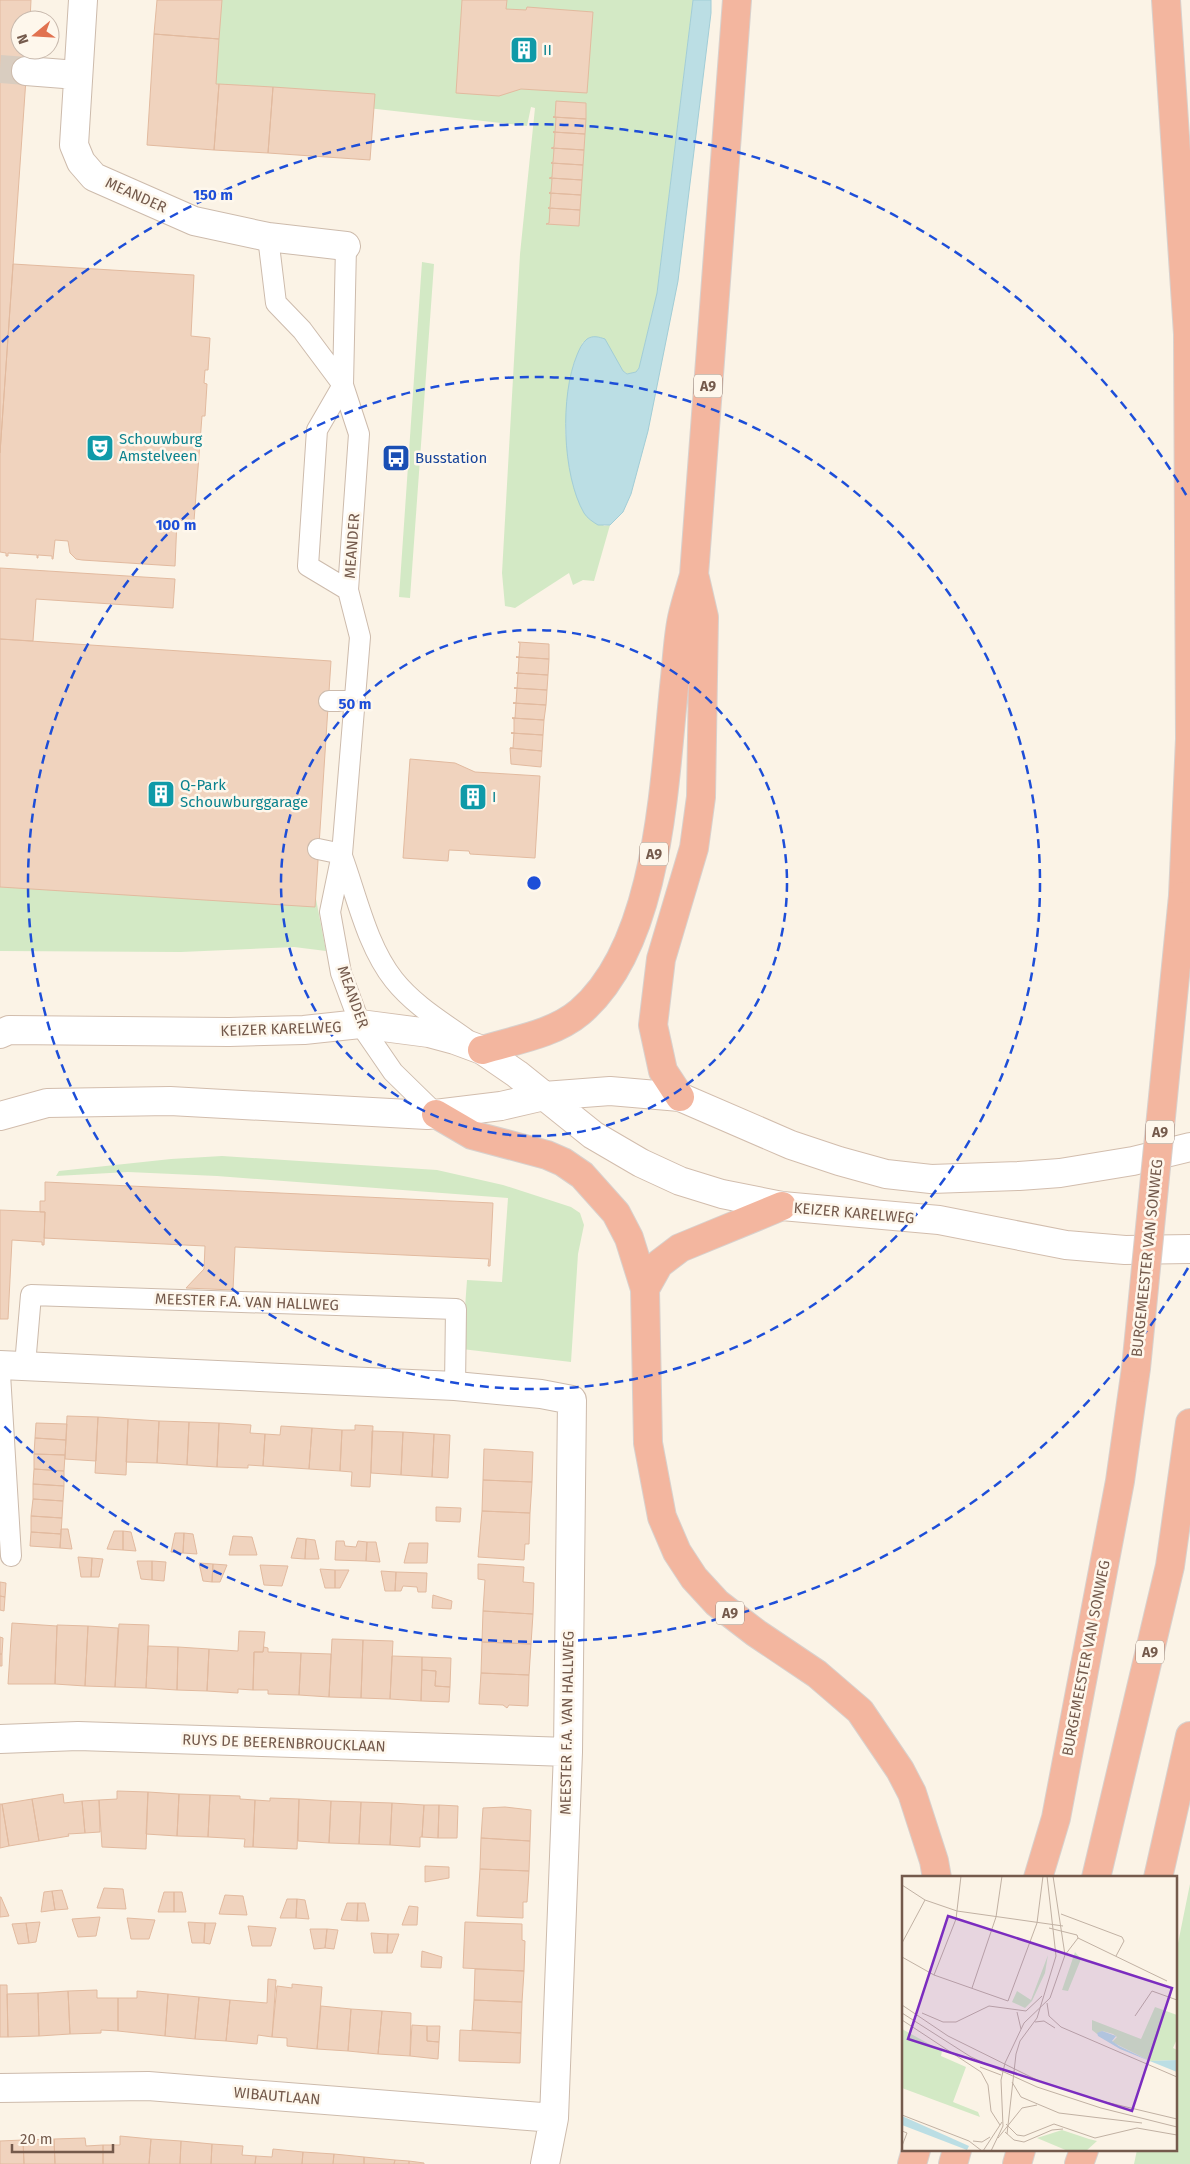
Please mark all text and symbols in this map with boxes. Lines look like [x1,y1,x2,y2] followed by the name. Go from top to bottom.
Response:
[10,10,60,60] north arrow
[14,32,33,46] text: N
[509,35,539,65] building icon: II
[543,41,552,59] place label: II
[103,173,169,217] street label: MEANDER
[193,186,233,204] text: 150 m
[694,374,722,398] road number: A9
[119,430,203,465] place label: Schouwburg Amstelveen
[85,433,115,463] theatre icon: Schouwburg Amstelveen
[381,443,411,473] bus stop icon: Busstation
[415,449,487,467] place label: Busstation
[341,513,363,579] street label: MEANDER
[156,516,196,534] text: 100 m
[338,695,372,713] text: 50 m
[180,776,308,811] place label: Q-Park Schouwburggarage
[146,779,176,809] building icon: Q-Park Schouwburggarage
[458,782,488,812] building icon: I
[492,788,496,806] place label: I
[640,842,668,866] road number: A9
[525,874,543,892] centre of rings
[333,963,373,1031] street label: MEANDER
[220,1018,342,1040] street label: KEIZER KARELWEG
[1146,1120,1174,1144] road number: A9
[1128,1158,1166,1358] street label: BURGEMEESTER VAN SONWEG
[793,1199,915,1227] street label: KEIZER KARELWEG
[155,1290,339,1314] street label: MEESTER F.A. VAN HALLWEG
[1058,1559,1114,1757] street label: BURGEMEESTER VAN SONWEG
[716,1602,744,1625] road number: A9
[556,1631,578,1815] street label: MEESTER F.A. VAN HALLWEG
[1136,1640,1164,1664] road number: A9
[182,1730,386,1756] street label: RUYS DE BEERENBROUCKLAAN
[902,1876,1178,2152] inset map
[233,2083,321,2109] street label: WIBAUTLAAN
[12,2122,114,2154] scale bar
[20,2130,53,2148] text: 20 m

